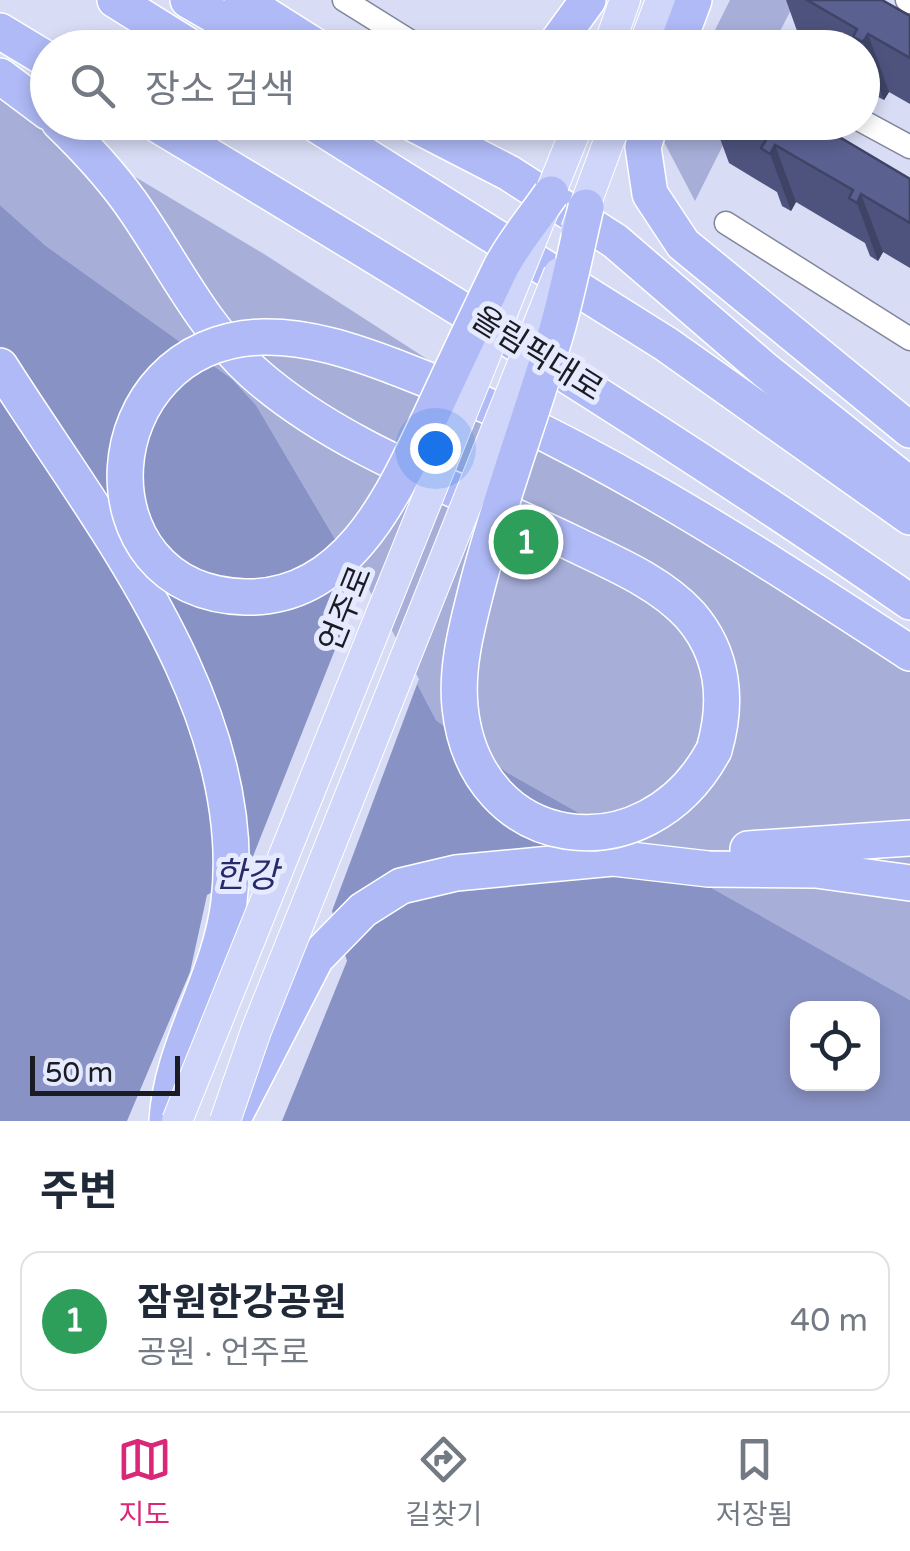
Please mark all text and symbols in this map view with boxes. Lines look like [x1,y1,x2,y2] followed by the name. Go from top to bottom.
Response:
[30,30,880,140] search box
[65,58,120,113] icon: search
[145,67,295,113] text: 장소 검색
[465,299,609,409] street label: 올림픽대로
[410,423,461,474] your location
[494,504,558,580] pin: 1
[312,561,380,657] street label: 언주로
[214,855,283,897] water label: 한강
[790,1001,880,1091] map controls
[790,1001,880,1091] button: locate
[30,1051,180,1096] scale bar
[45,1056,113,1090] text: 50 m
[40,1166,117,1217] text: 주변
[137,1280,347,1326] text: 잠원한강공원
[64,1302,85,1340] text: 1
[790,1302,868,1340] text: 40 m
[137,1334,309,1372] text: 공원 · 언주로
[117,1432,172,1532] tab: 지도
[405,1432,482,1532] tab: 길찾기
[716,1432,793,1532] tab: 저장됨

